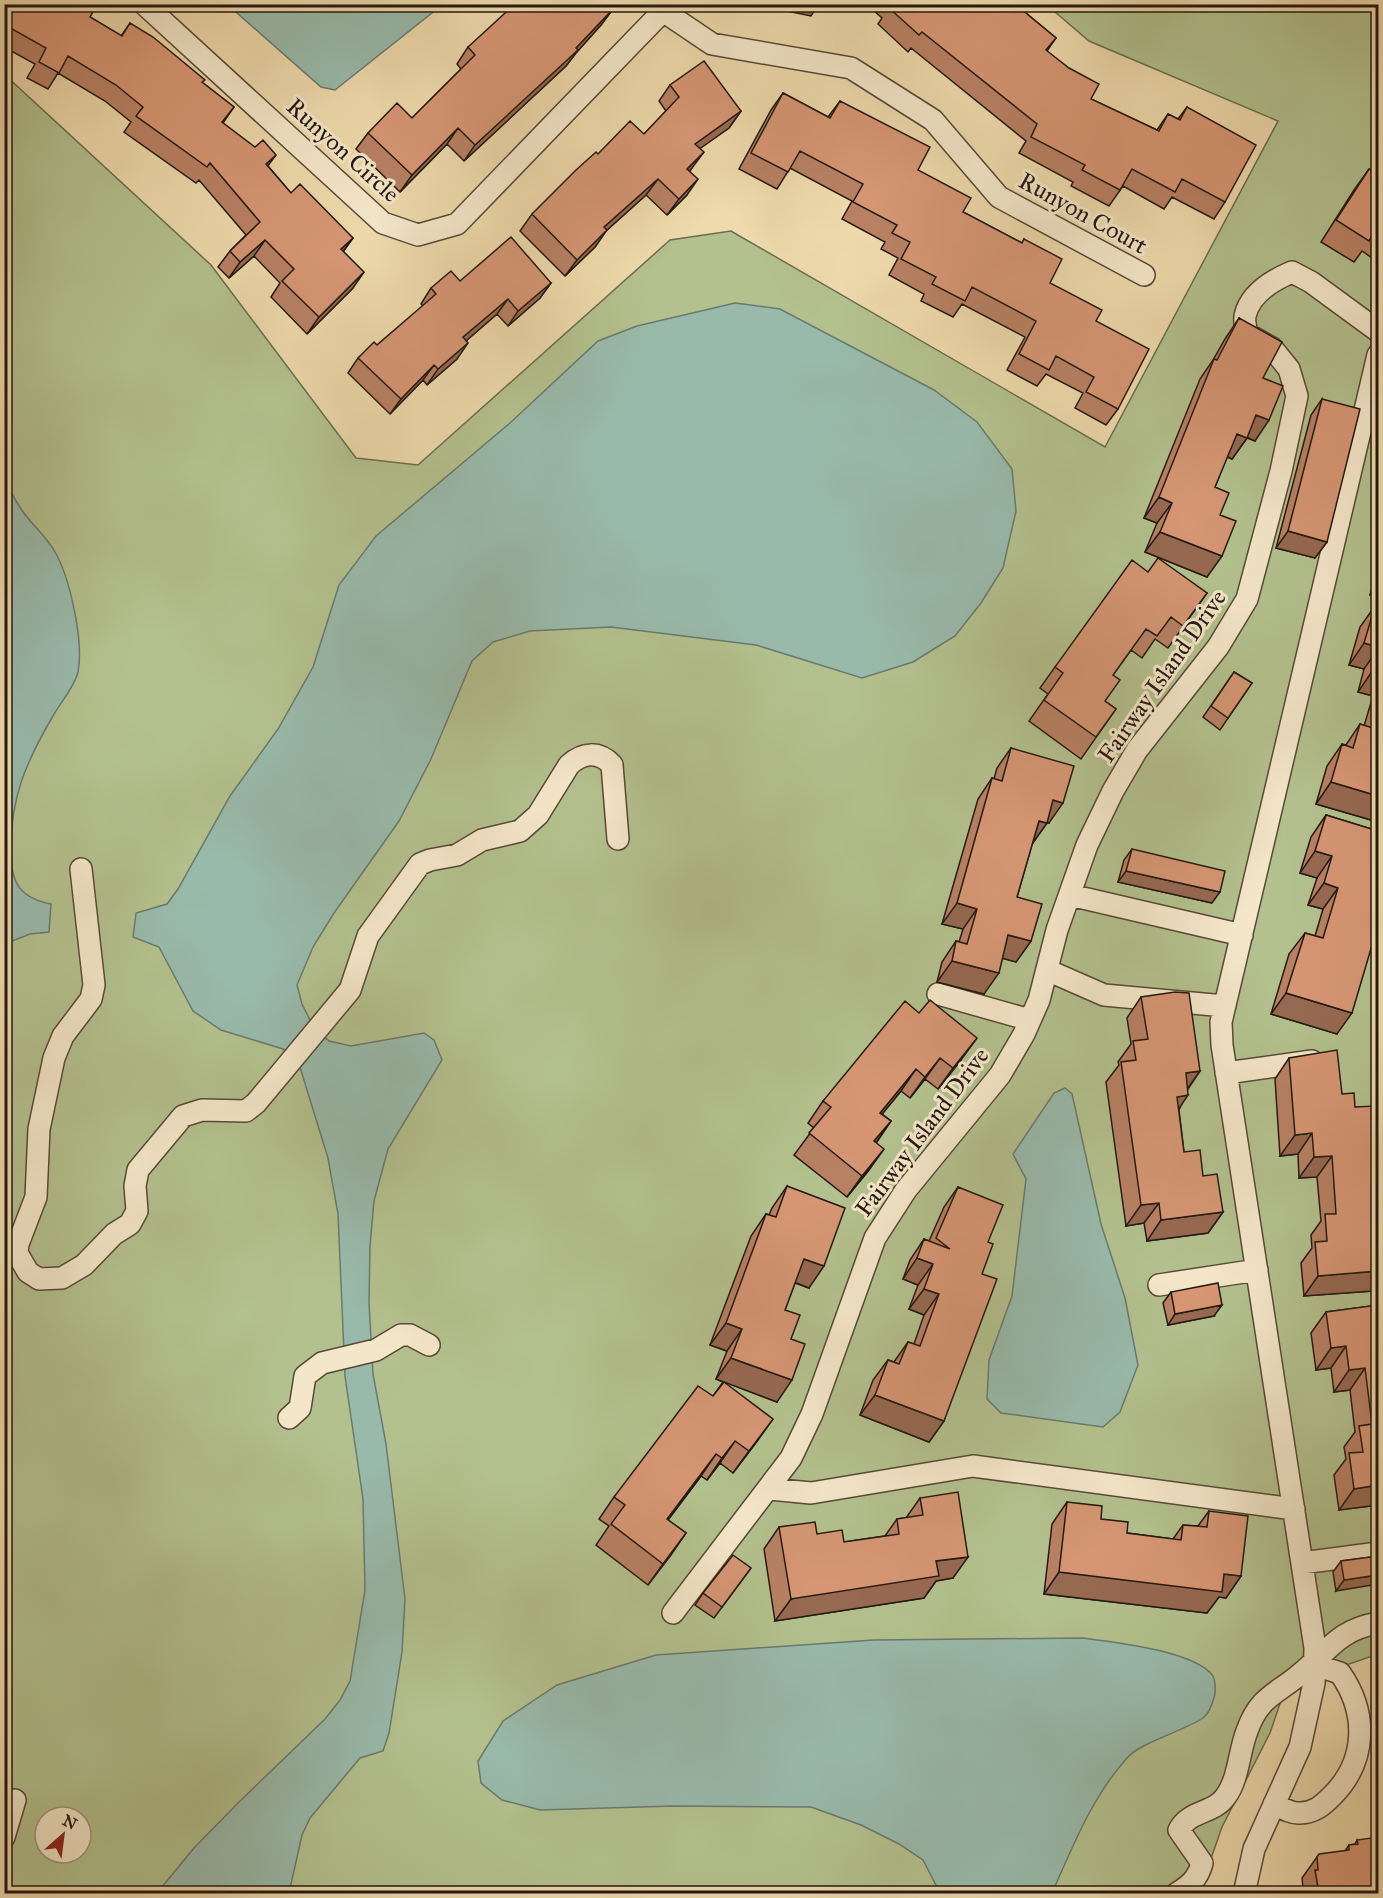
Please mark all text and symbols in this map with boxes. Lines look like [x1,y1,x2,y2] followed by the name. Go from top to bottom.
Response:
[280,91,406,209] street label: Runyon Circle
[1013,165,1153,261] street label: Runyon Court
[1091,584,1233,768] street label: Fairway Island Drive
[849,1041,995,1223] street label: Fairway Island Drive
[33,1805,93,1865] north arrow
[59,1811,81,1834] text: N

